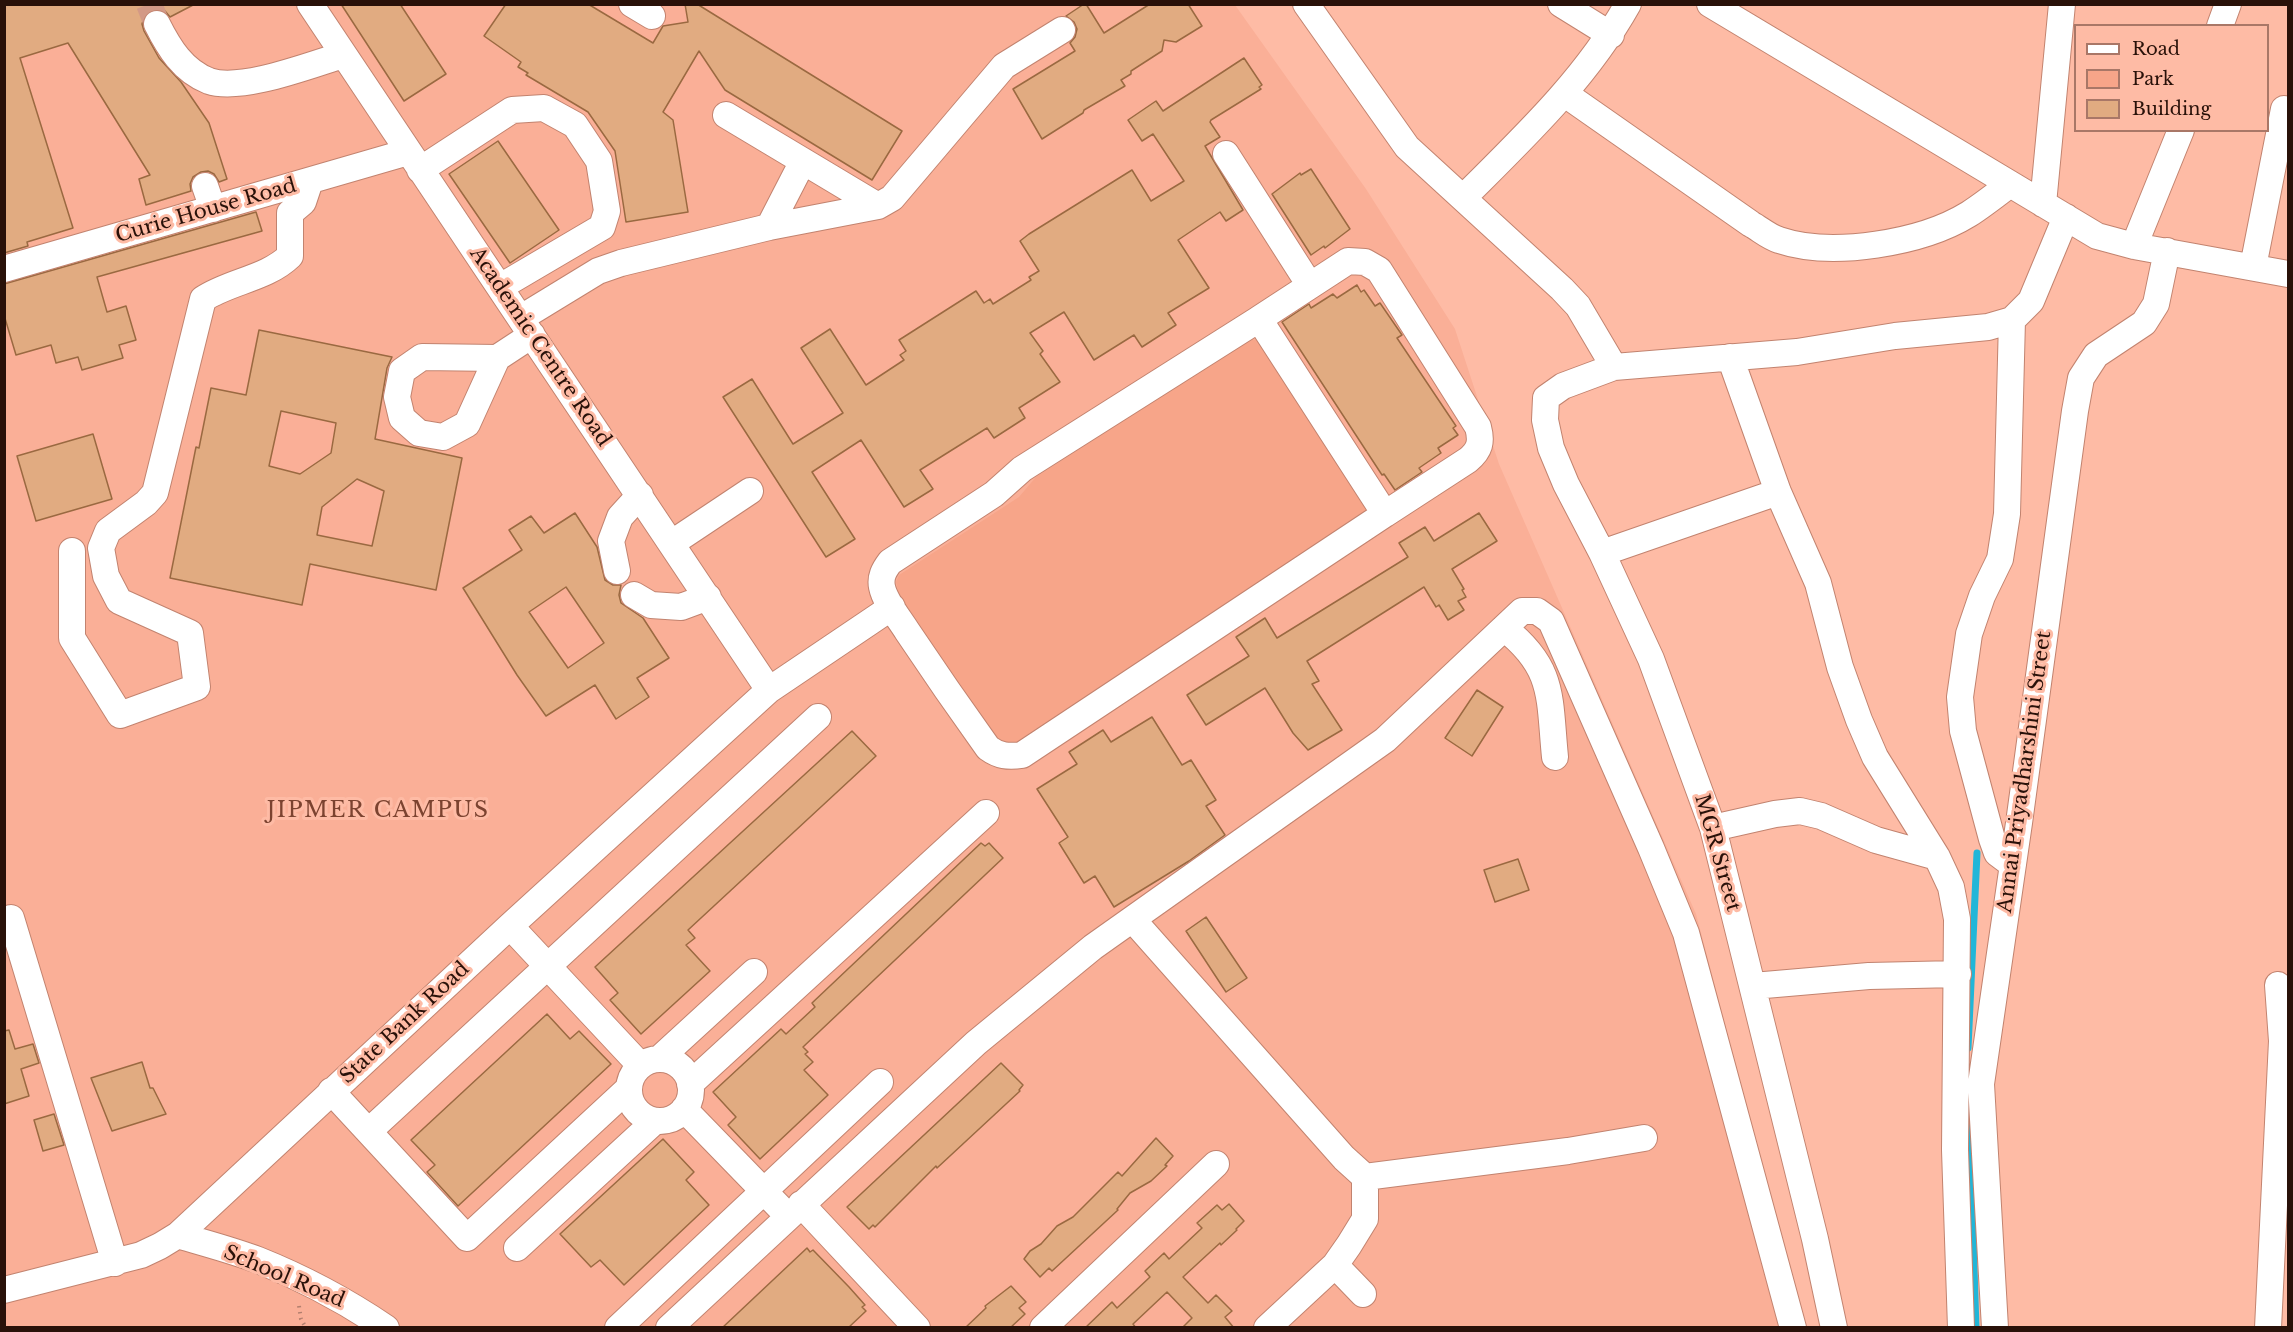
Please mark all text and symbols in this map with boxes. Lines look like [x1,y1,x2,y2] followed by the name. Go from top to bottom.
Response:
[2074,24,2269,132] legend
[2132,38,2180,60] text: Road
[2132,68,2174,90] text: Park
[2132,98,2211,120] text: Building
[113,174,299,248] street label: Curie House Road
[464,243,616,451] street label: Academic Centre Road
[1993,630,2057,914] street label: Annai Priyadharshini Street
[1689,792,1745,914] street label: MGR Street
[267,798,489,824] district label: JIPMER CAMPUS
[335,957,475,1089] street label: State Bank Road
[220,1241,348,1313] street label: School Road

